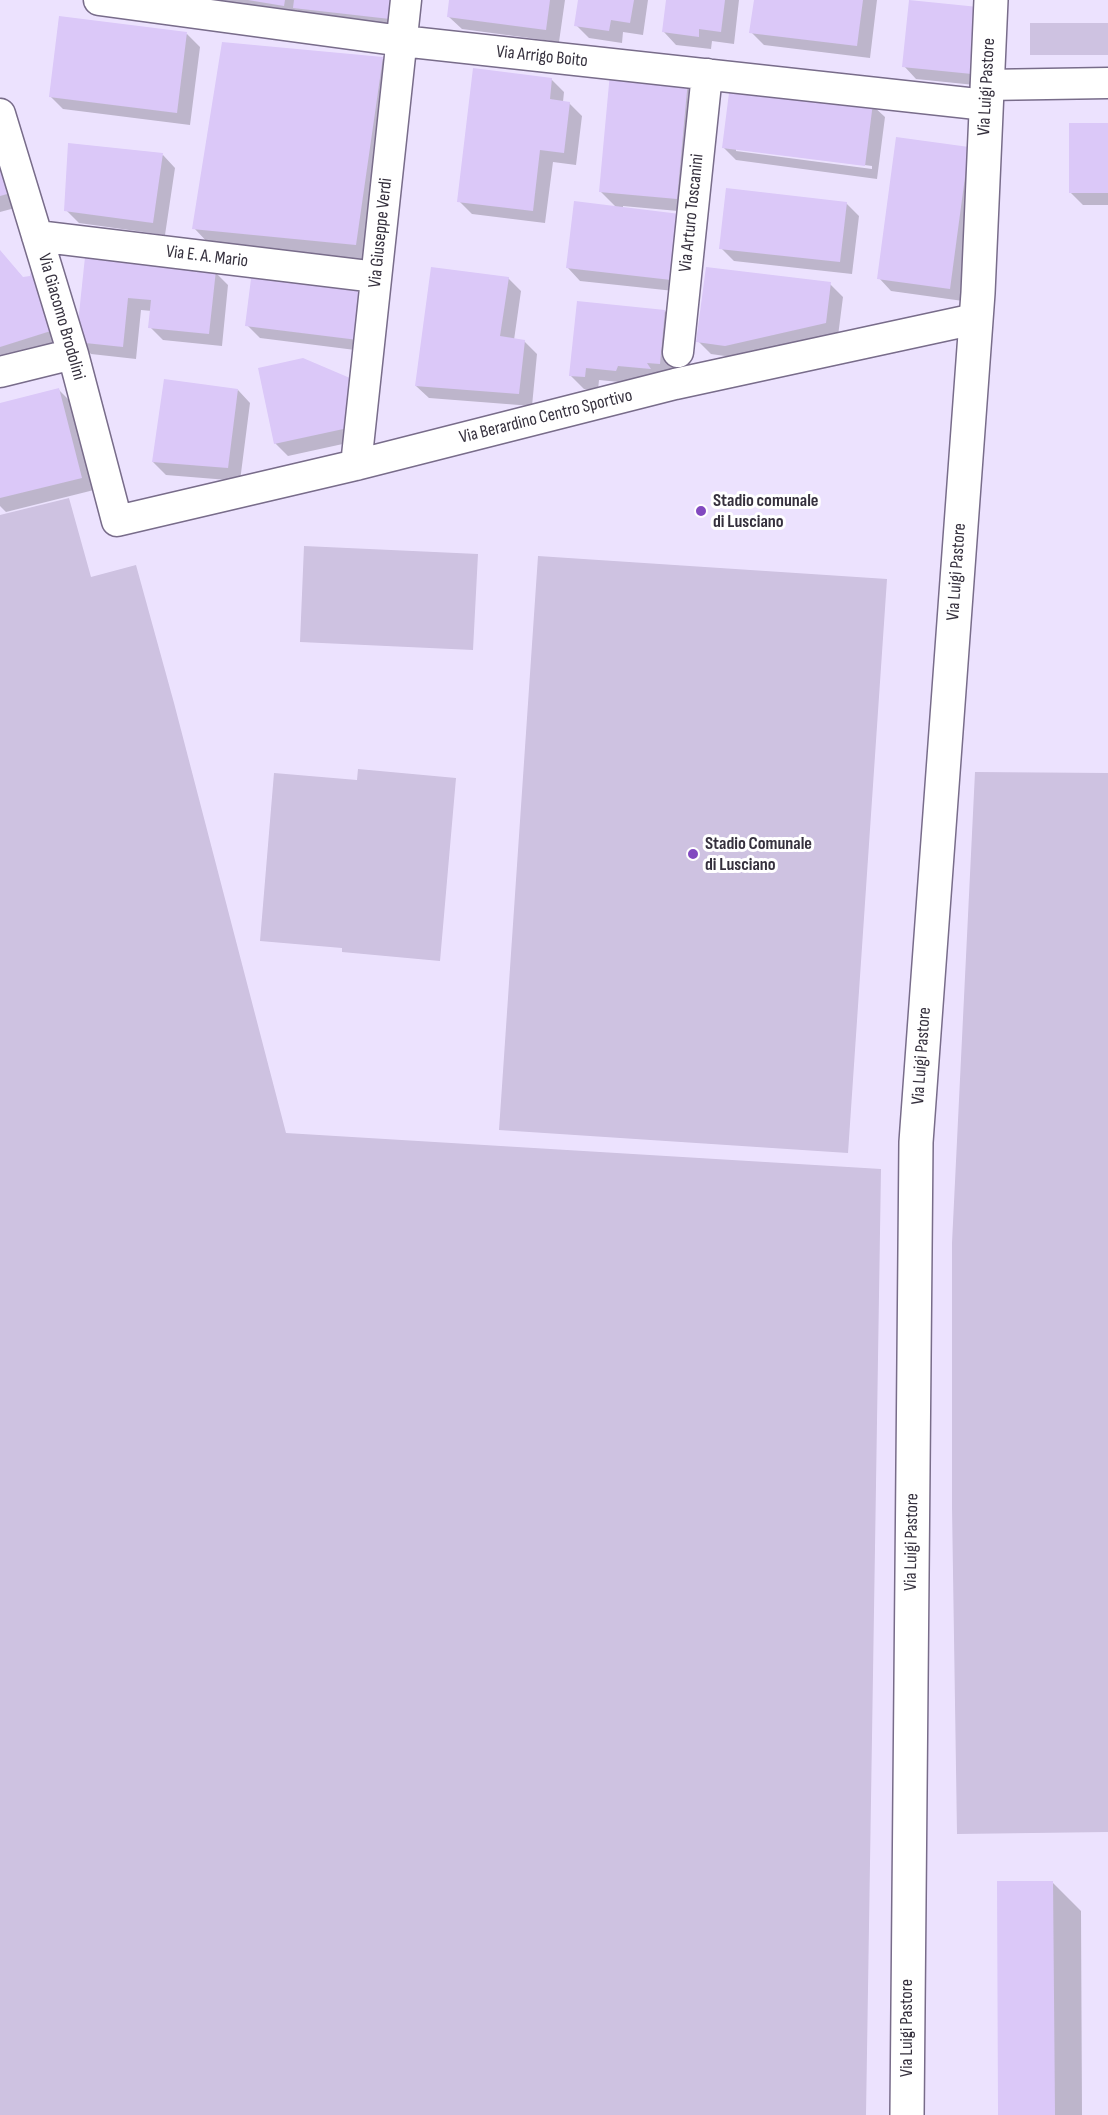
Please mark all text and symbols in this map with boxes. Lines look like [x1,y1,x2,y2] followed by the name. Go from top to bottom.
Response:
[974,38,1000,136] street label: Via Luigi Pastore
[495,41,589,73] street label: Via Arrigo Boito
[675,153,709,273] street label: Via Arturo Toscanini
[364,177,398,289] street label: Via Giuseppe Verdi
[165,241,249,273] street label: Via E. A. Mario
[33,251,89,383] street label: Via Giacomo Brodolini
[457,385,635,449] street label: Via Berardino Centro Sportivo
[713,490,818,532] place label: Stadio comunale di Lusciano
[694,504,708,518] marker: Stadio comunale di Lusciano
[943,522,971,622] street label: Via Luigi Pastore
[705,833,812,876] place label: Stadio Comunale di Lusciano
[686,847,700,861] marker: Stadio Comunale di Lusciano
[908,1006,936,1106] street label: Via Luigi Pastore
[900,1493,924,1591] street label: Via Luigi Pastore
[896,1979,918,2077] street label: Via Luigi Pastore

